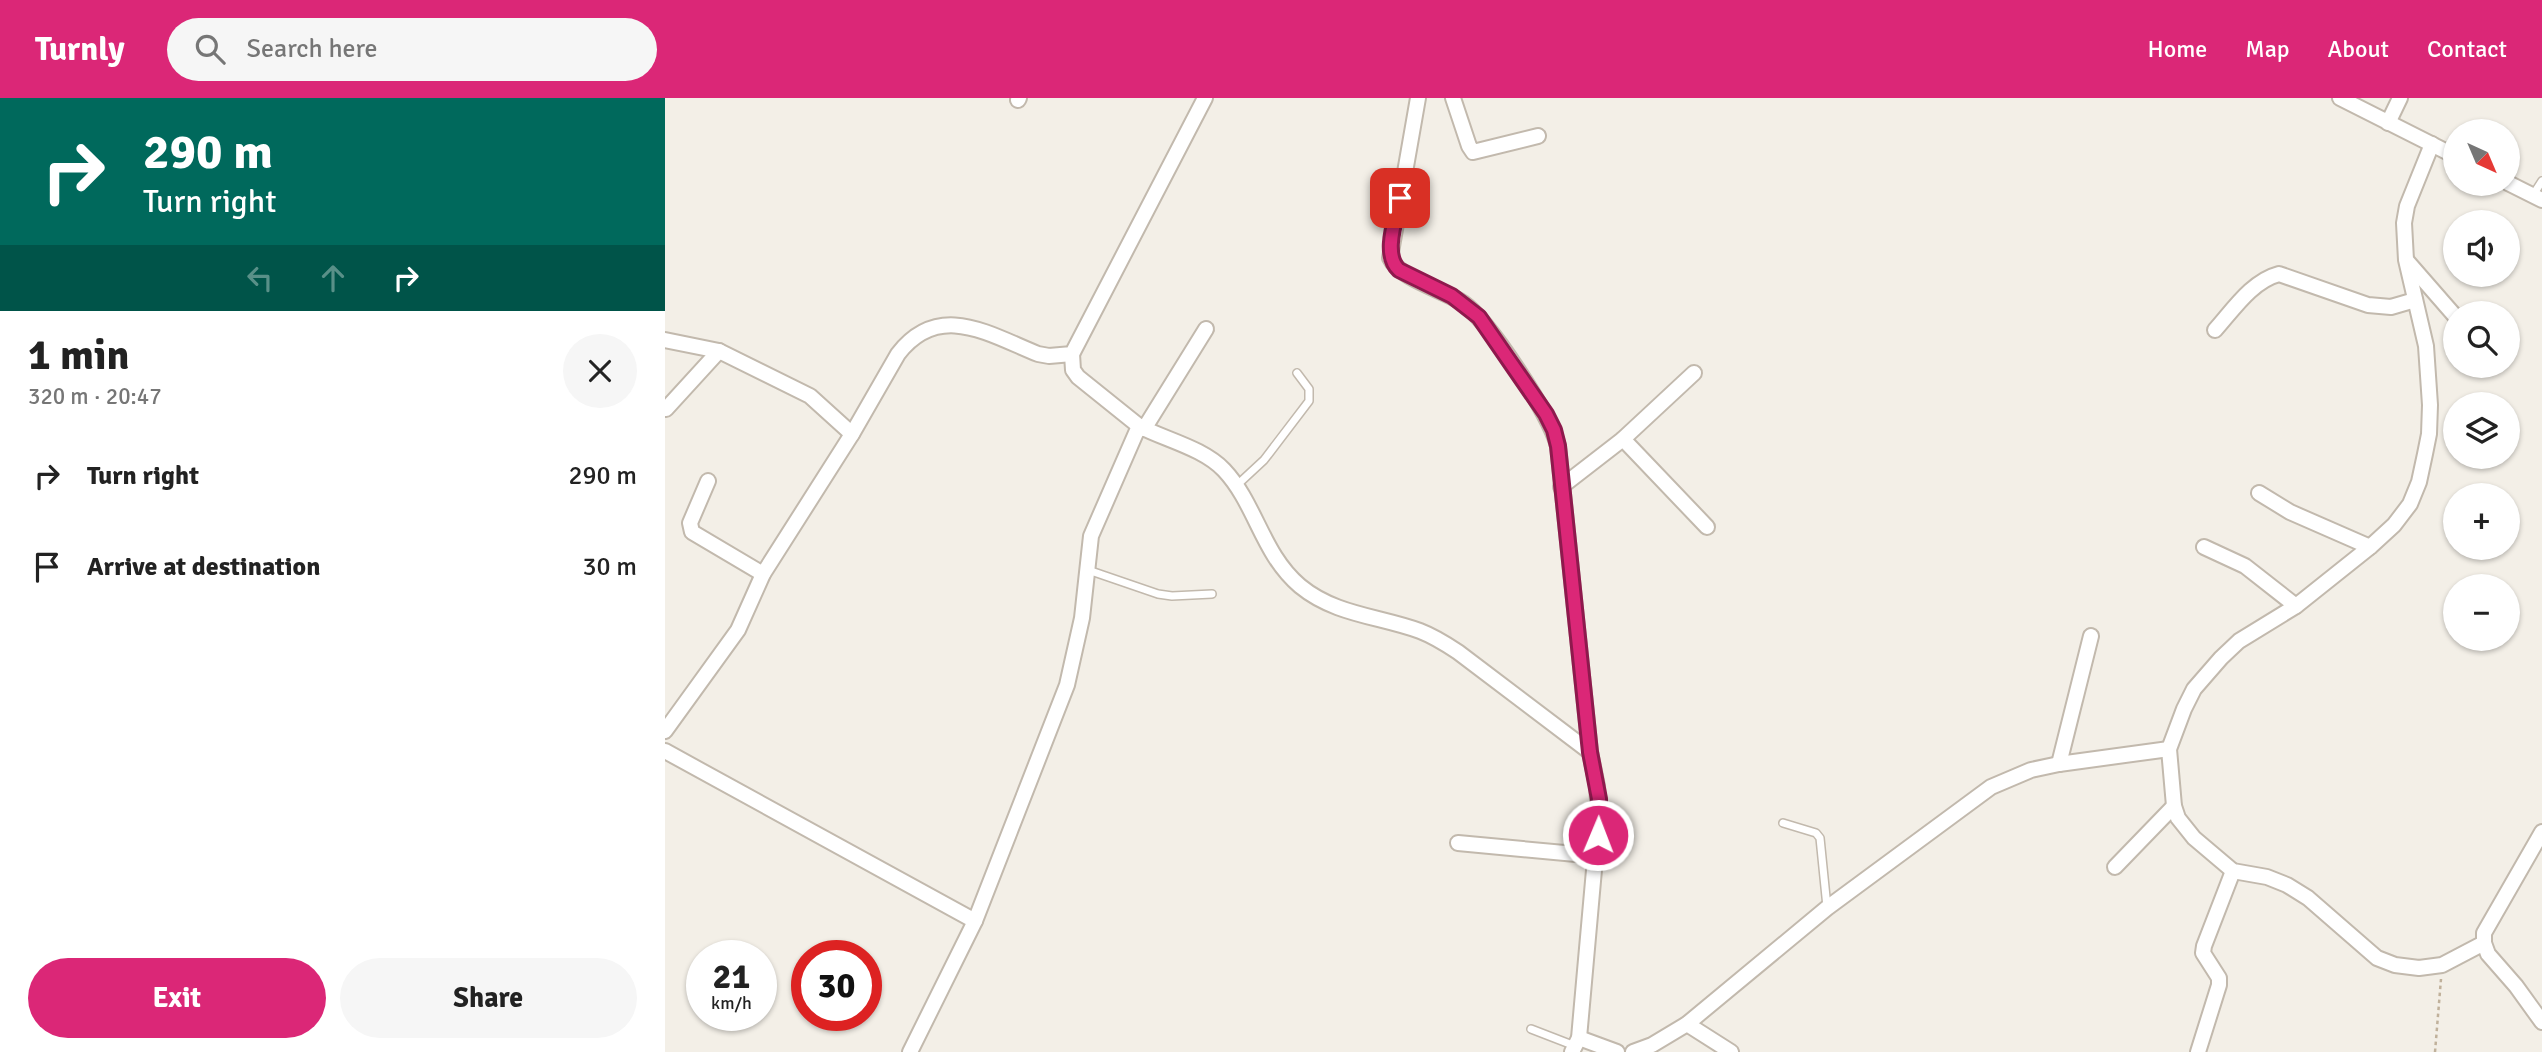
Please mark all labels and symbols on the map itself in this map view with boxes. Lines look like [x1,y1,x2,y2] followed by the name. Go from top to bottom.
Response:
[2443,119,2520,196] north arrow
[1370,168,1430,228] pin
[1561,798,1635,872] position arrow
[791,940,882,1031] speed limit sign: 30

